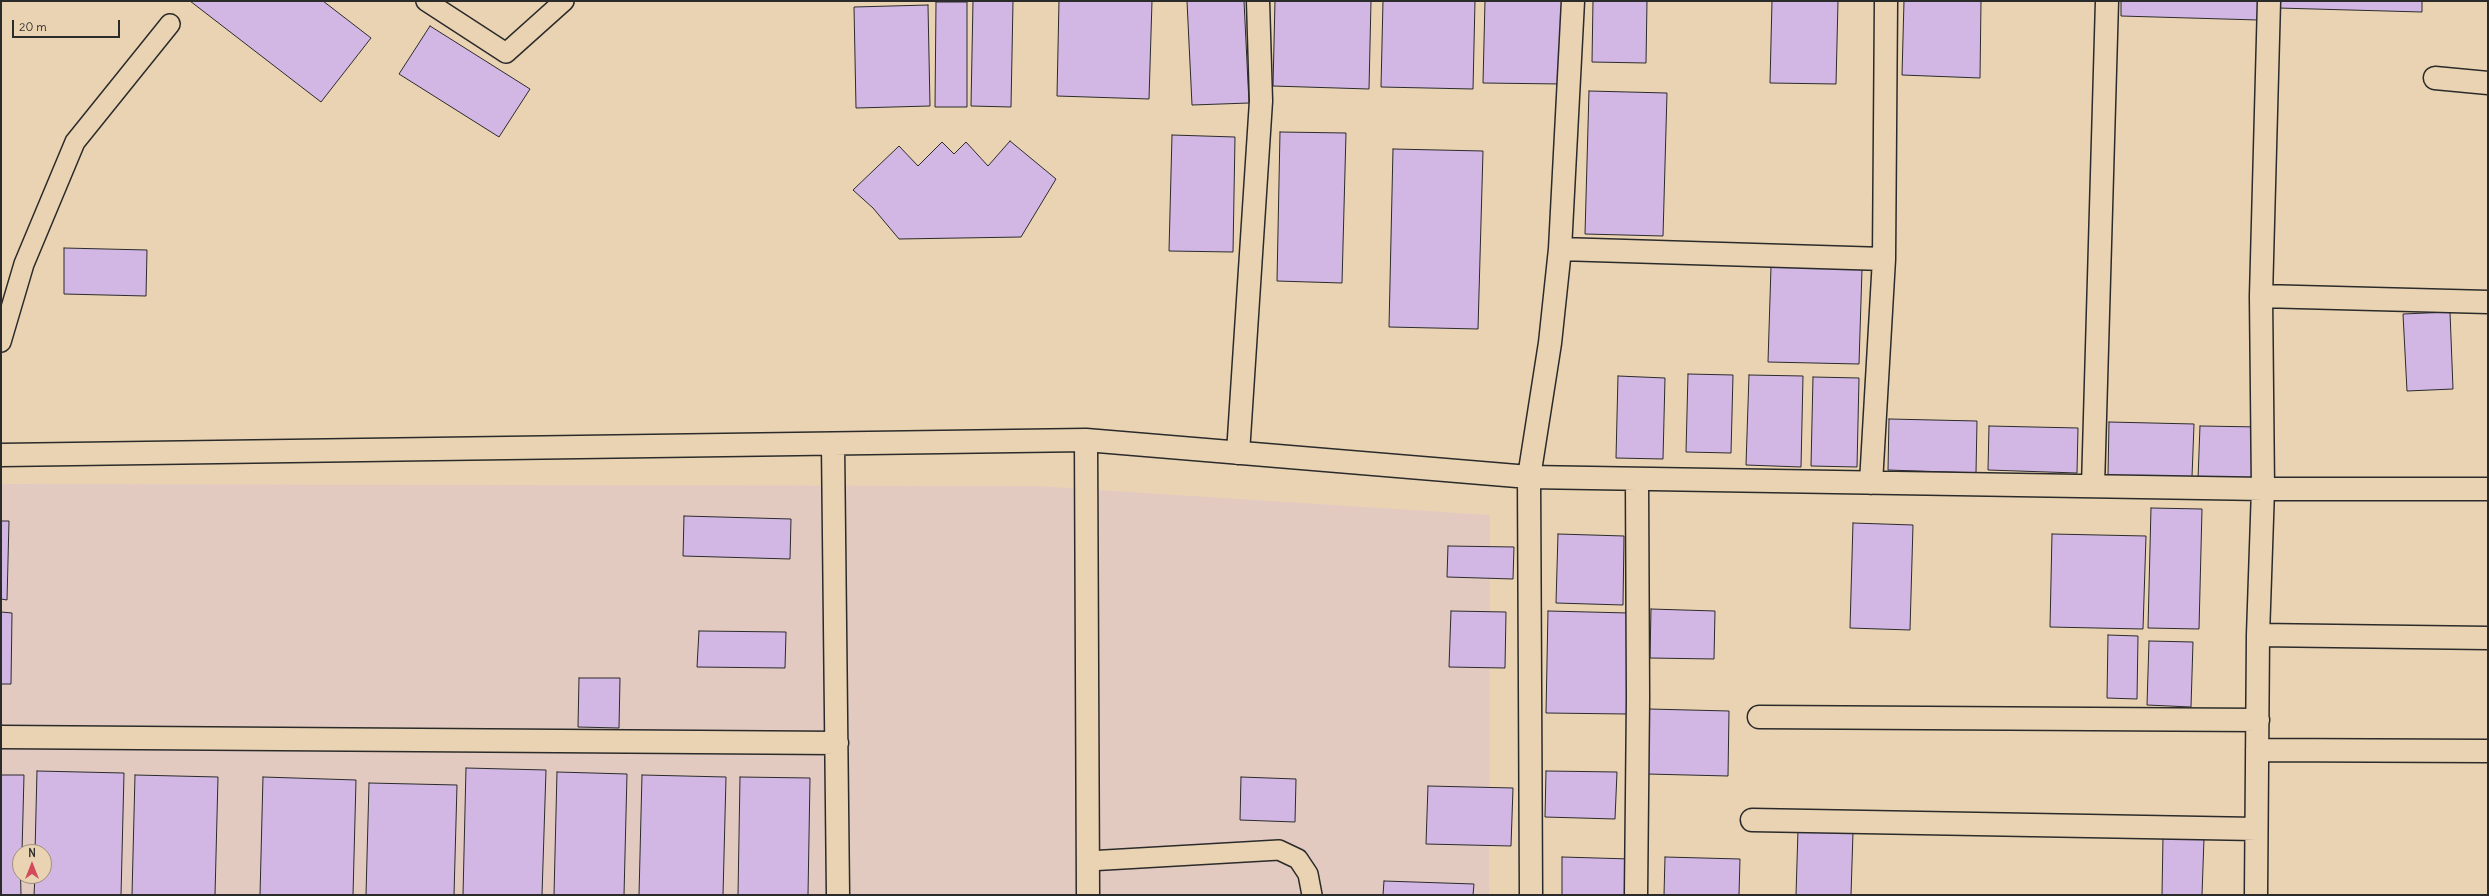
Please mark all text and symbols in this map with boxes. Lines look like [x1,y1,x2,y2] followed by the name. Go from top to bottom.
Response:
[14,12,122,38] scale bar
[19,19,47,34] text: 20 m
[12,844,52,884] north arrow
[28,846,36,860] text: N

